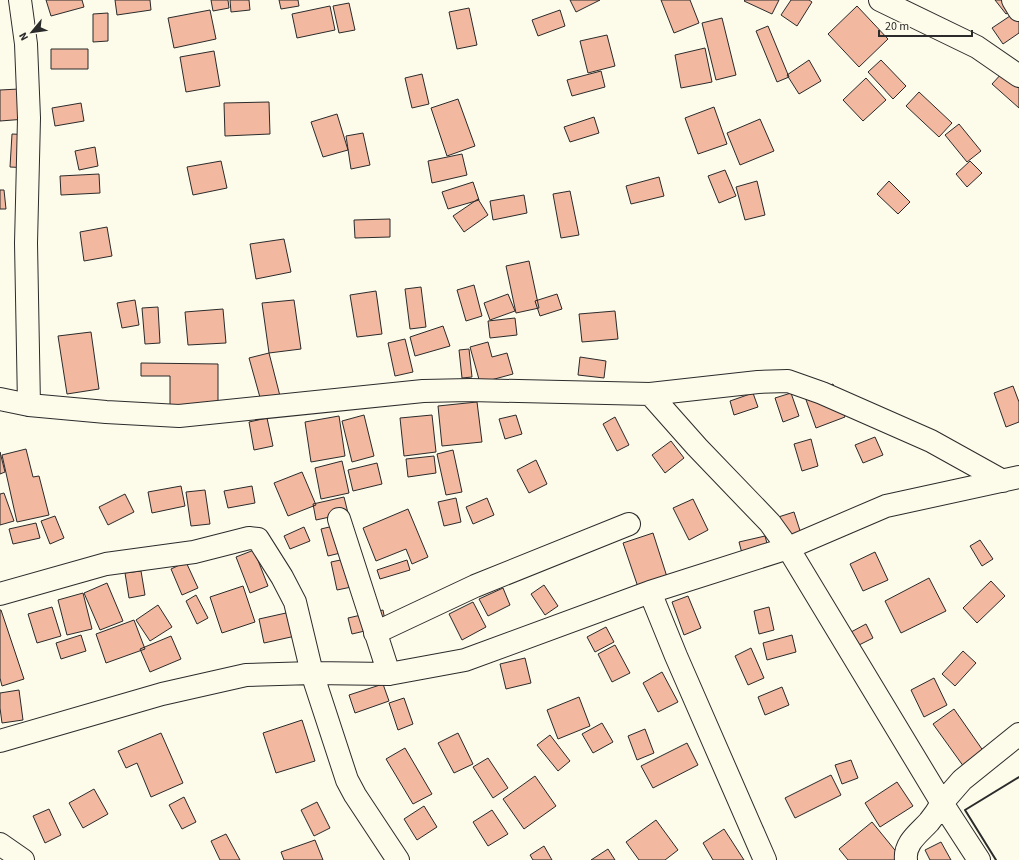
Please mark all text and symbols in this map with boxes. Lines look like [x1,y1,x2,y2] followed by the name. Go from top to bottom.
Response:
[12,12,52,52] north arrow
[879,12,972,38] scale bar
[885,18,909,35] text: 20 m
[15,30,32,43] text: N

